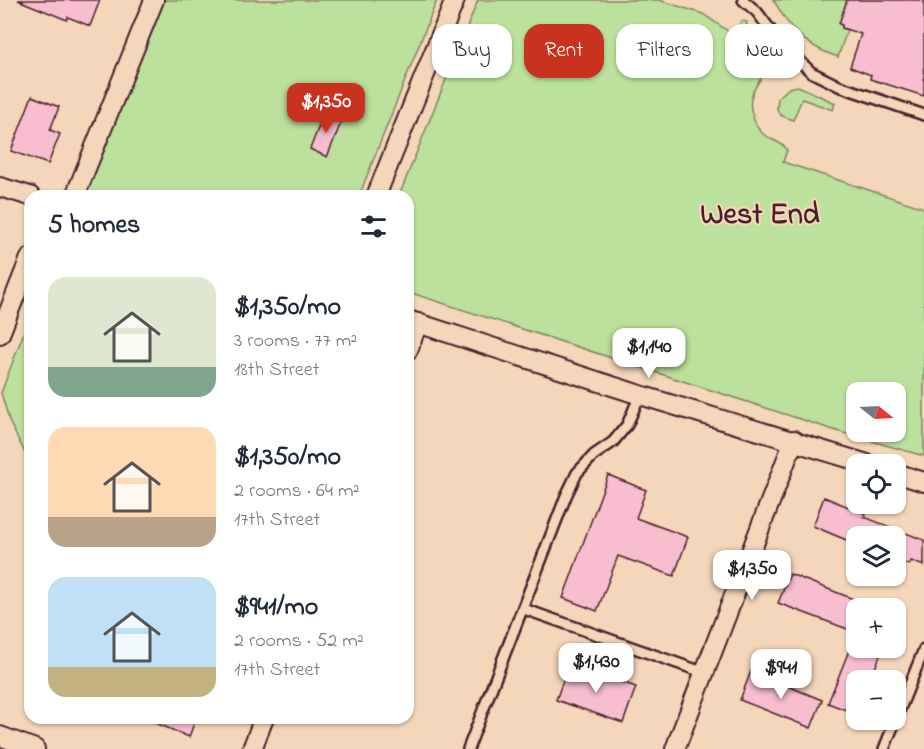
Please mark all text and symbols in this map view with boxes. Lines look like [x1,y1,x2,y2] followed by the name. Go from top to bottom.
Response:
[432,24,512,78] chip: Buy
[524,24,604,78] chip: Rent
[616,24,713,78] chip: Filters
[725,24,804,78] chip: New
[277,83,375,134] pin: $1,350
[301,88,351,117] text: $1,350
[700,194,820,238] district label: West End
[48,207,140,245] text: 5 homes
[357,210,390,243] icon: filters
[234,289,341,327] text: $1,350/mo
[96,301,168,373] icon: home
[234,327,357,356] text: 3 rooms · 77 m²
[600,328,698,379] pin: $1,140
[626,333,672,362] text: $1,140
[234,356,319,385] text: 18th Street
[846,382,906,442] north arrow
[846,382,906,730] map controls
[234,439,341,477] text: $1,350/mo
[96,451,168,523] icon: home
[846,454,906,514] button: locate
[234,477,359,506] text: 2 rooms · 64 m²
[234,506,320,535] text: 17th Street
[846,526,906,586] button: layers
[703,550,801,601] pin: $1,350
[727,555,777,584] text: $1,350
[234,589,318,627] text: $941/mo
[846,598,906,658] button: +
[96,601,168,673] icon: home
[234,627,364,656] text: 2 rooms · 52 m²
[547,643,645,694] pin: $1,430
[572,648,620,677] text: $1,430
[745,649,817,700] pin: $941
[765,654,797,683] text: $941
[234,656,320,685] text: 17th Street
[846,670,906,730] button: −

